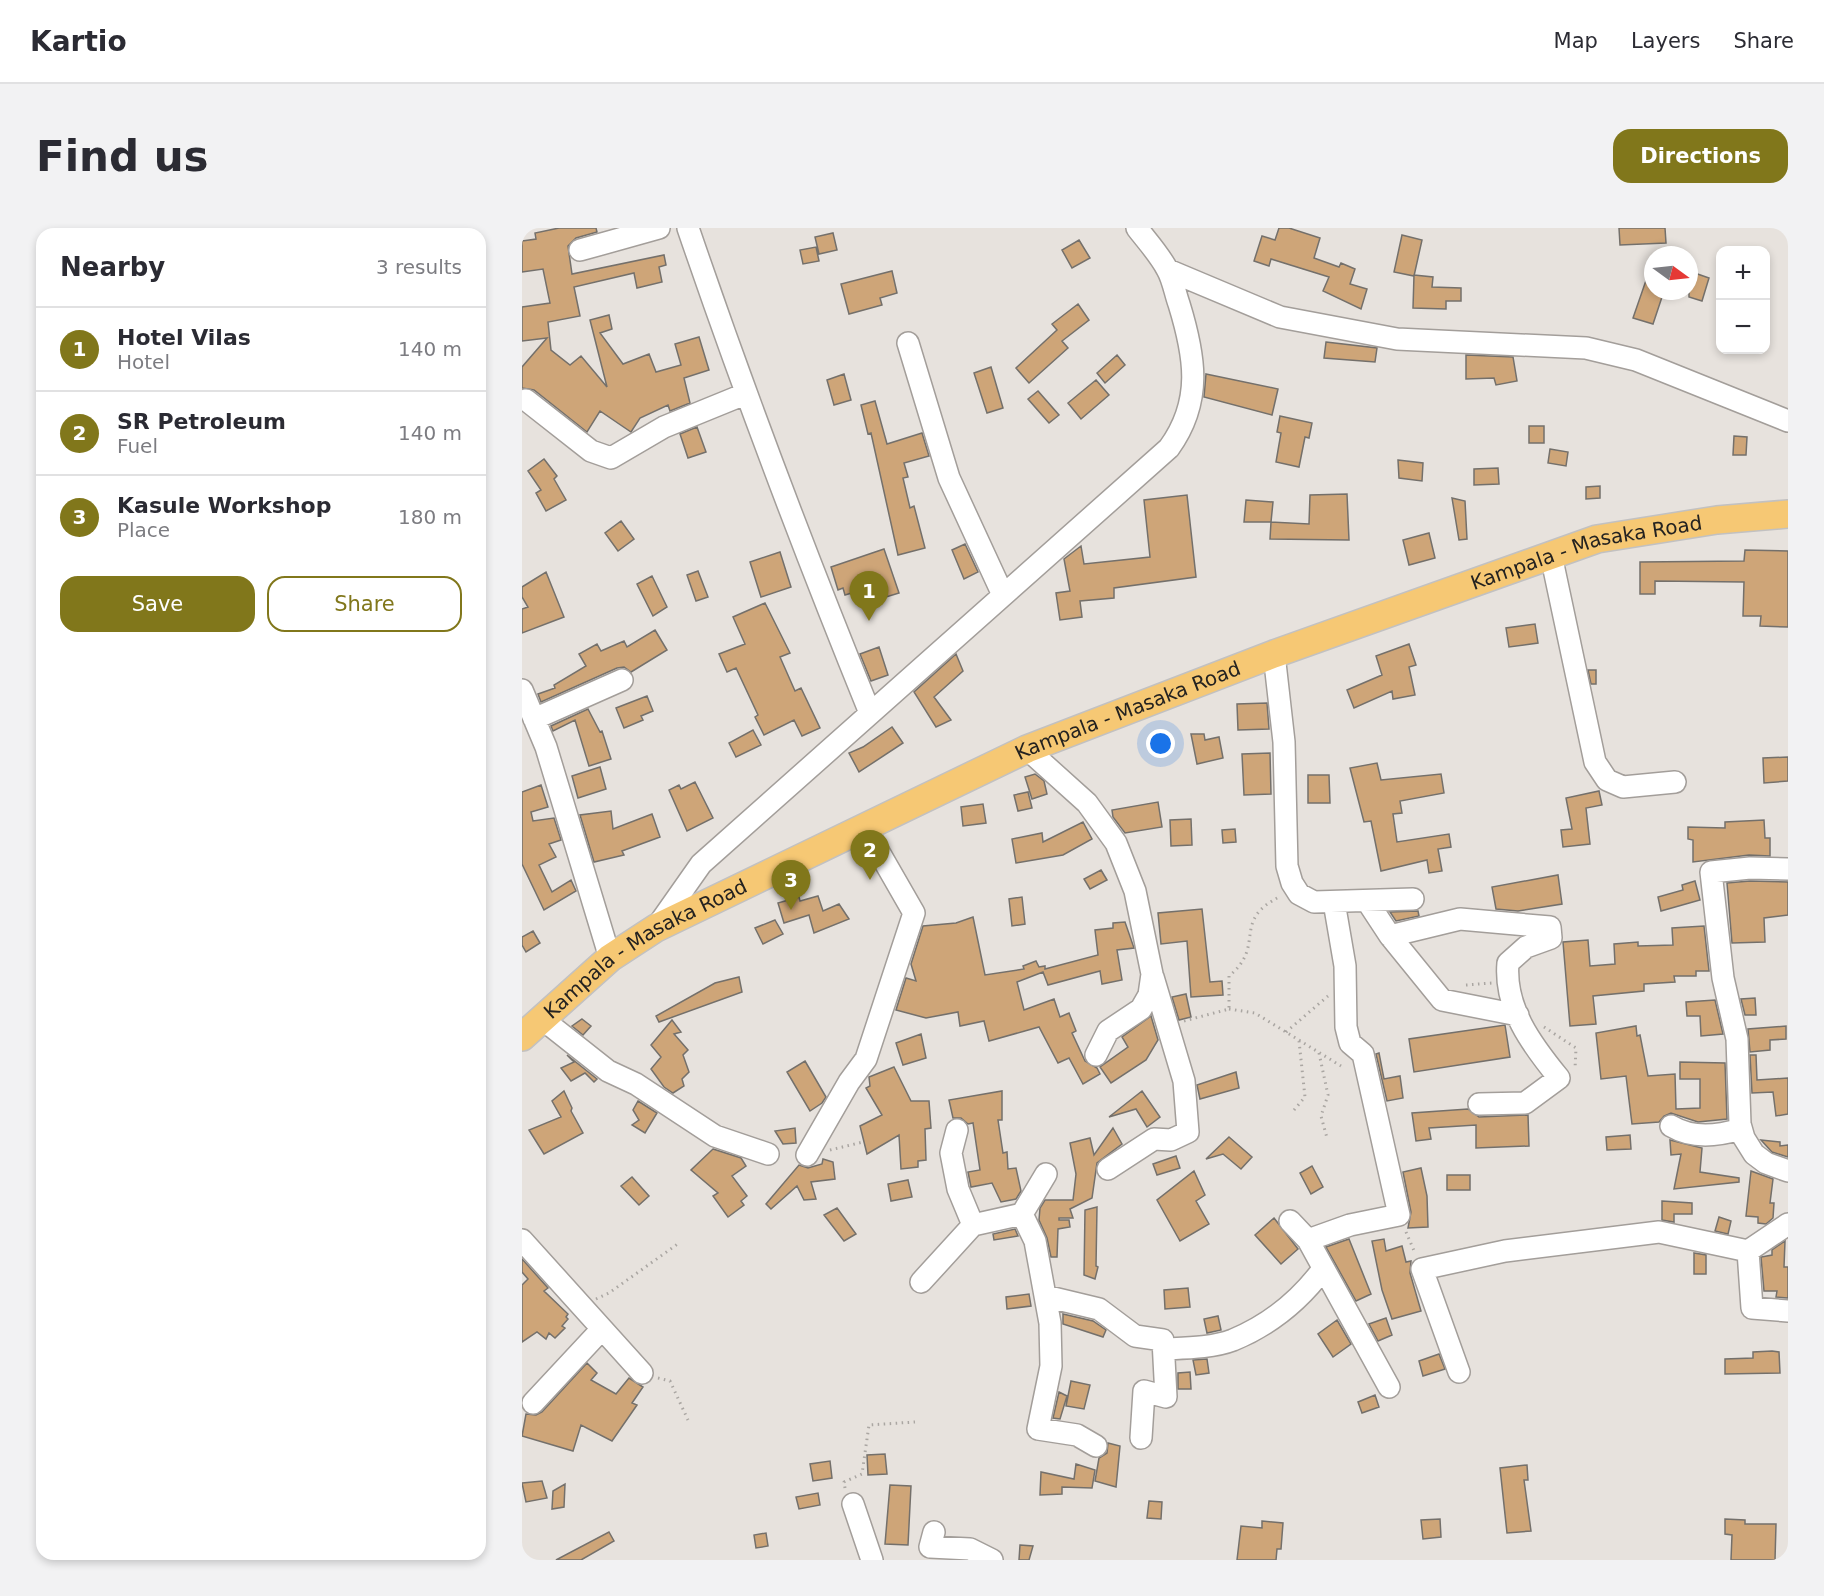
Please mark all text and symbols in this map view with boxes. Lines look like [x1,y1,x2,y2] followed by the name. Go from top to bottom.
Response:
[30,25,127,58] text: Kartio
[1554,29,1598,53] text: Map
[1631,29,1700,53] text: Layers
[1733,29,1794,53] text: Share
[1613,129,1788,183] button: Directions
[36,132,209,181] text: Find us
[1644,246,1698,300] north arrow
[1716,246,1770,354] map controls
[1716,246,1770,300] button: +
[60,252,165,282] text: Nearby
[376,255,462,279] text: 3 results
[1716,300,1770,354] button: −
[117,325,251,350] text: Hotel Vilas
[73,337,86,361] text: 1
[398,337,462,361] text: 140 m
[117,350,170,374] text: Hotel
[117,409,286,434] text: SR Petroleum
[73,421,86,445] text: 2
[398,421,462,445] text: 140 m
[117,434,158,458] text: Fuel
[117,493,331,518] text: Kasule Workshop
[73,505,86,529] text: 3
[398,505,462,529] text: 180 m
[1467,511,1704,595] street label: Kampala - Masaka Road
[117,518,170,542] text: Place
[850,572,888,621] pin: 1
[60,576,255,632] button: Save
[267,576,462,632] button: Share
[1011,656,1244,765] street label: Kampala - Masaka Road
[1146,729,1175,758] your location
[850,830,890,880] pin: 2
[772,860,810,910] pin: 3
[539,874,751,1024] street label: Kampala - Masaka Road

